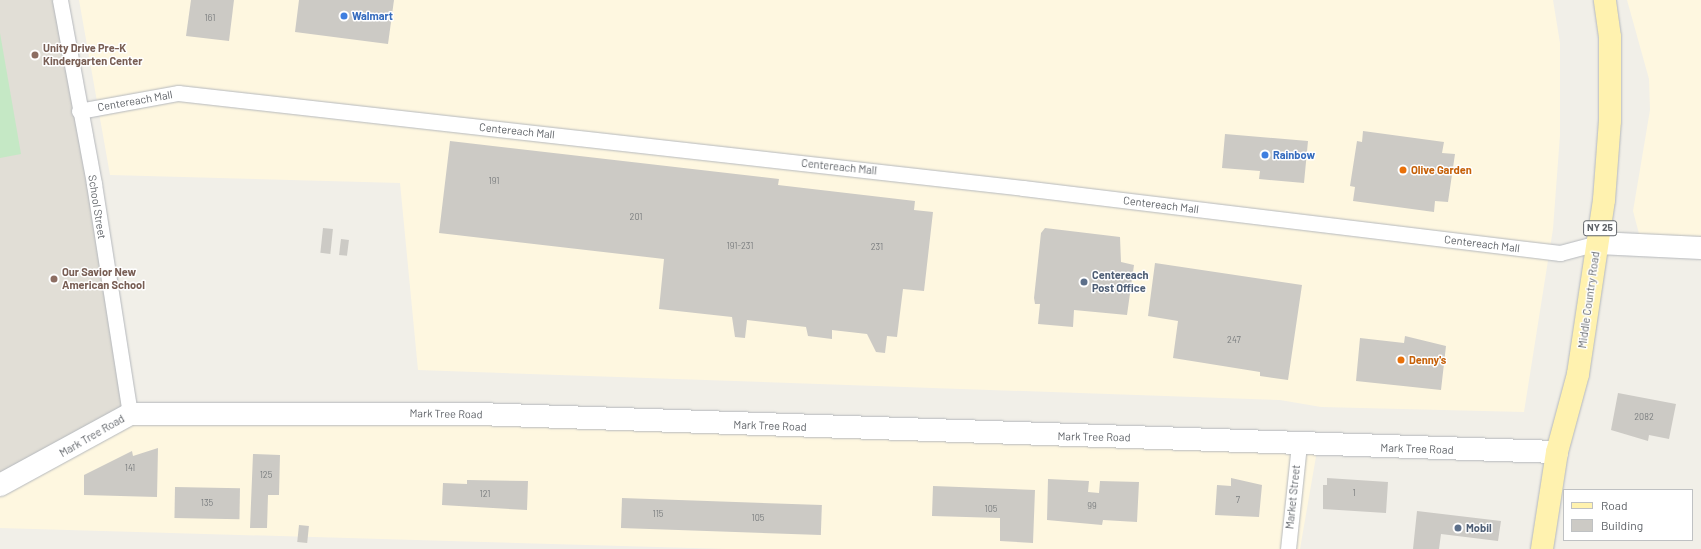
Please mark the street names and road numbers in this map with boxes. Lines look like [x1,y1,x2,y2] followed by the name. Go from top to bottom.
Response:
[96,88,174,114] street label: Centereach Mall
[479,120,555,142] street label: Centereach Mall
[801,156,877,178] street label: Centereach Mall
[85,174,109,240] street label: School Street
[1123,194,1199,216] street label: Centereach Mall
[1583,220,1617,236] road number: NY 25
[1444,233,1520,255] street label: Centereach Mall
[1576,251,1602,349] street label: Middle Country Road
[409,407,483,421] street label: Mark Tree Road
[57,412,127,460] street label: Mark Tree Road
[733,418,807,434] street label: Mark Tree Road
[1057,430,1131,444] street label: Mark Tree Road
[1380,441,1454,457] street label: Mark Tree Road
[1283,464,1303,530] street label: Market Street

